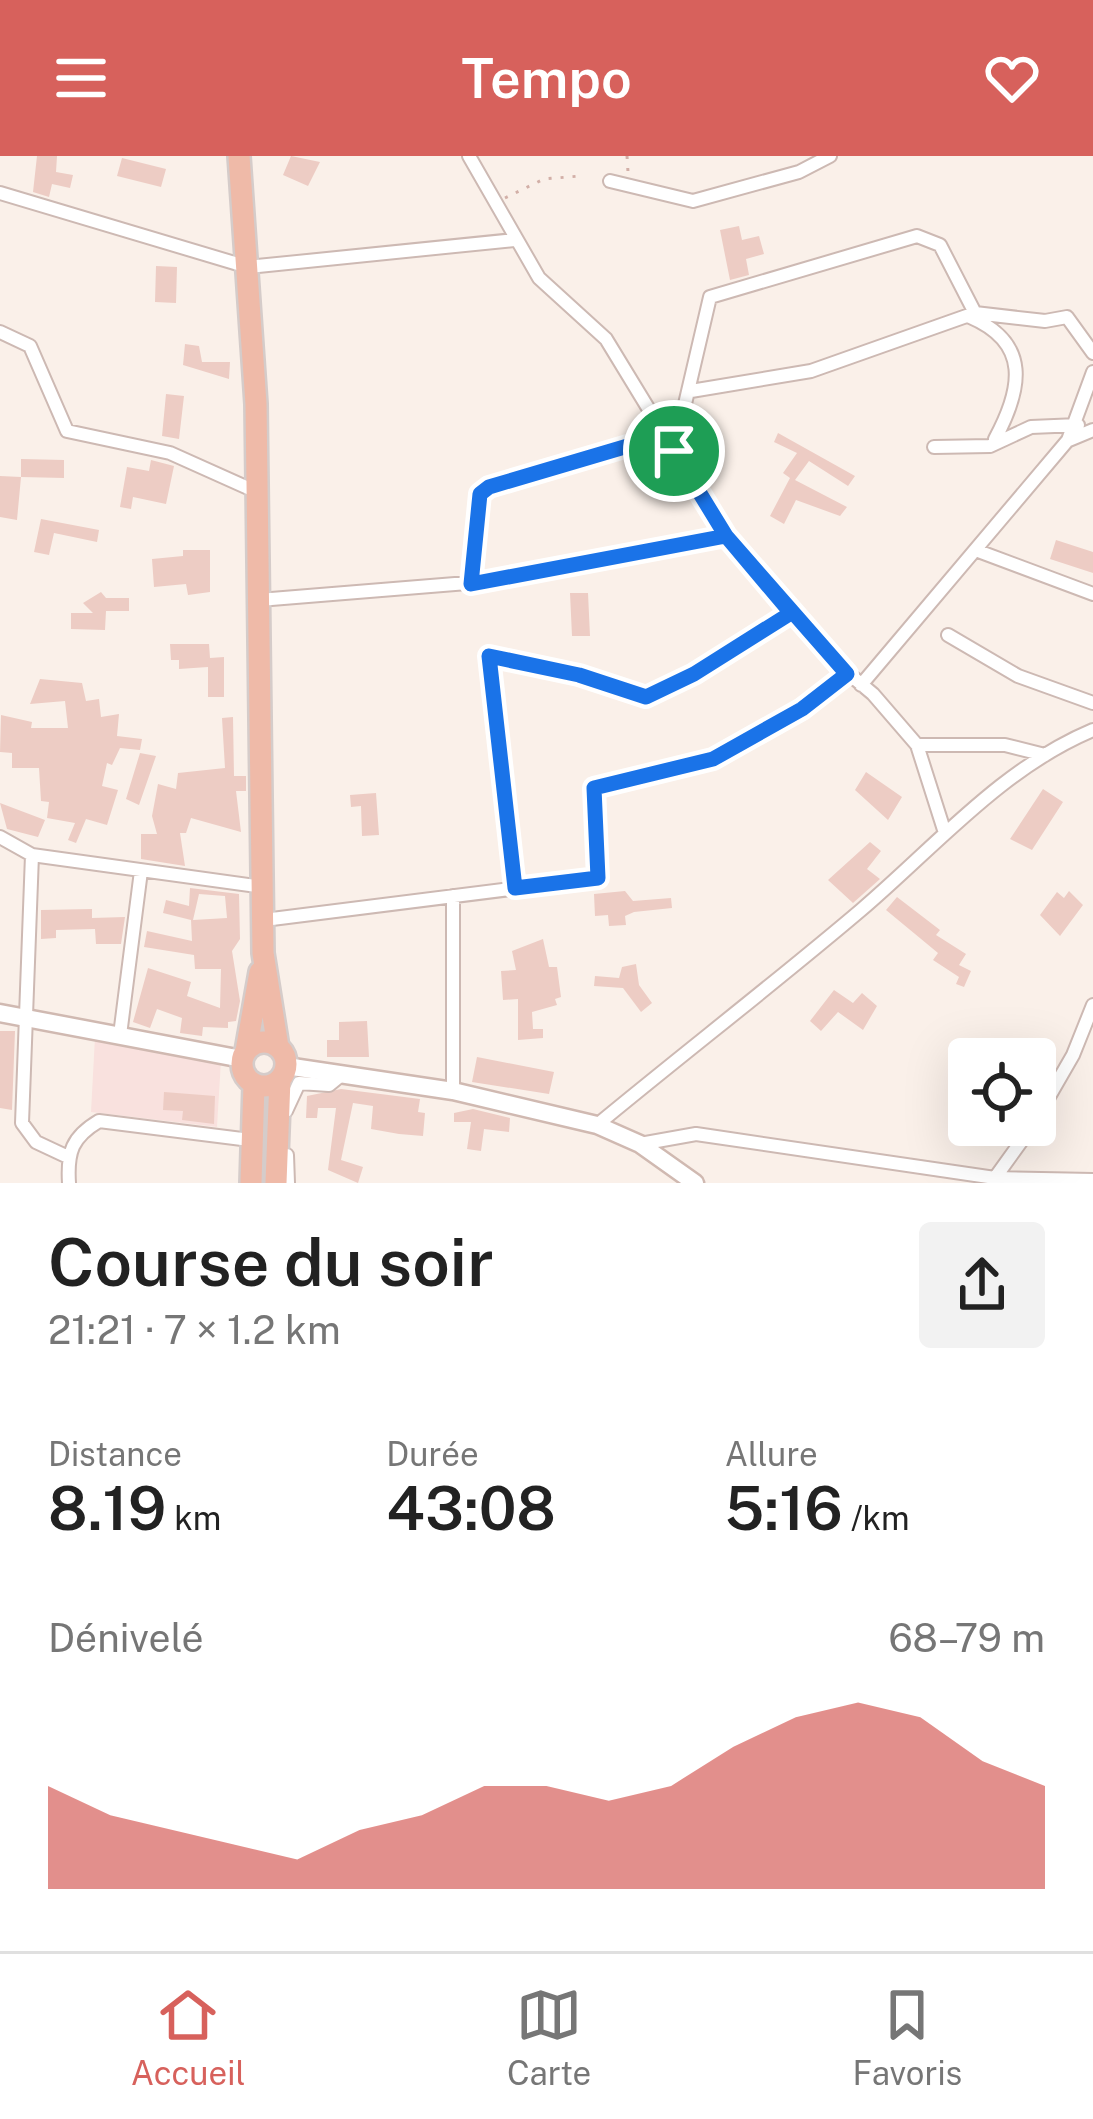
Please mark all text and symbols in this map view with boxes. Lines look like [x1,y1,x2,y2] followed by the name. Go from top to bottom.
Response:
[48,45,114,111] icon: menu
[979,45,1045,111] icon: heart
[461,47,632,110] text: Tempo
[623,400,725,502] pin
[641,418,707,484] icon: arrive
[948,1038,1056,1146] map controls
[948,1038,1056,1146] button: locate
[919,1222,1045,1348] button: share
[48,1223,494,1301] text: Course du soir
[48,1307,341,1353] text: 21:21 · 7 × 1.2 km
[48,1435,182,1473] text: Distance
[386,1435,479,1473] text: Durée
[725,1435,818,1473] text: Allure
[48,1473,166,1544] text: 8.19
[386,1473,556,1544] text: 43:08
[725,1473,843,1544] text: 5:16
[166,1499,221,1537] text: km
[843,1499,910,1537] text: /km
[48,1615,204,1661] text: Dénivelé
[888,1615,1045,1661] text: 68–79 m
[131,1982,246,2092] tab: Accueil
[507,1982,591,2092] tab: Carte
[853,1982,962,2092] tab: Favoris

